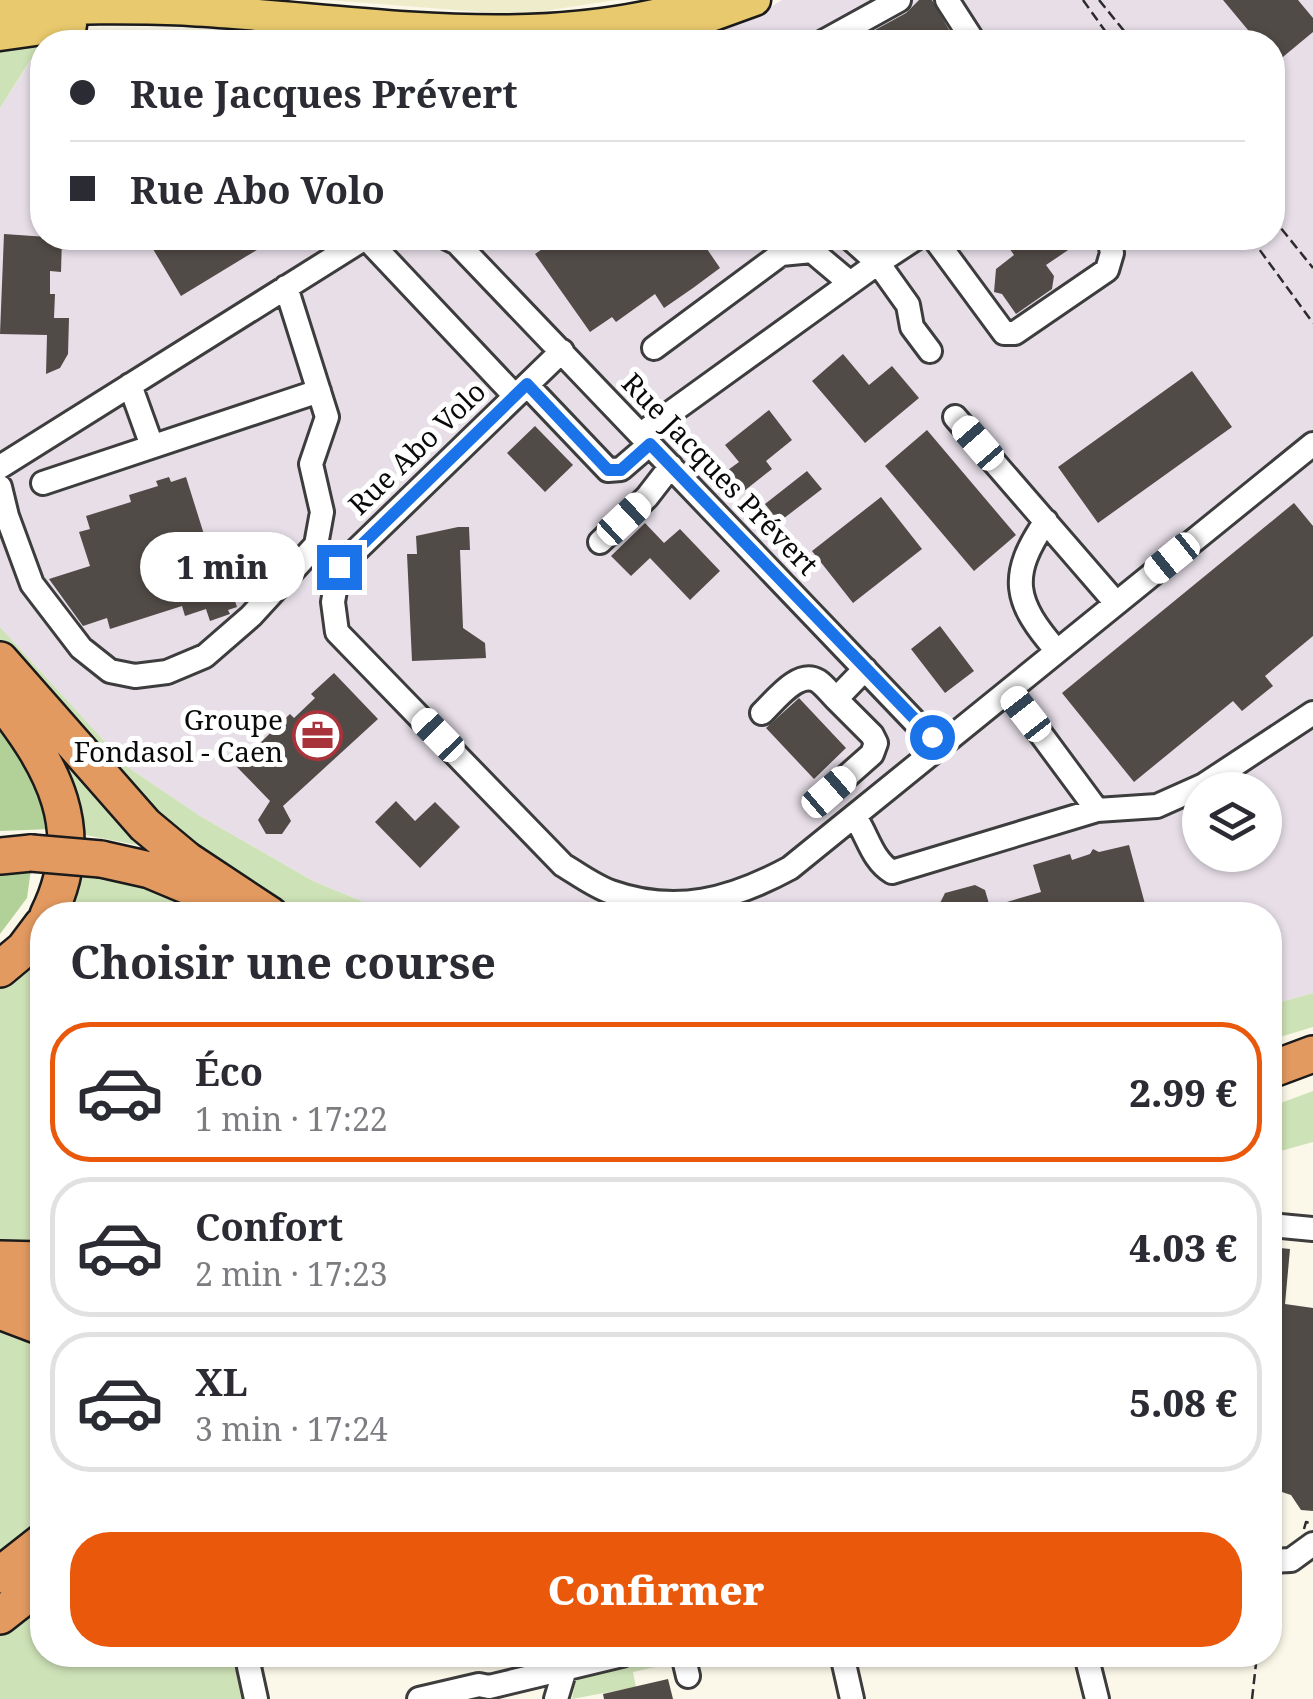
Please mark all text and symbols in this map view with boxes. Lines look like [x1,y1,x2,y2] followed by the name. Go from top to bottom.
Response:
[130,67,518,119] text: Rue Jacques Prévert
[130,163,385,215] text: Rue Abo Volo
[614,364,827,583] street label: Rue Jacques Prévert
[339,372,493,522] street label: Rue Abo Volo
[947,411,1009,475] car
[592,488,656,550] car
[1139,527,1205,589] car
[139,532,304,602] callout: 1 min
[177,545,268,588] text: 1 min
[317,545,362,590] route end
[996,681,1056,747] car
[74,700,283,770] place label: Groupe Fondasol - Caen
[406,703,470,767] car
[292,710,344,762] office icon: Groupe Fondasol - Caen
[910,715,955,760] route start
[797,761,861,823] car
[1182,772,1282,872] map controls
[1182,772,1282,872] button: layers
[70,931,496,992] text: Choisir une course
[195,1045,263,1097] text: Éco
[75,1047,165,1137] icon: car
[1129,1066,1237,1118] text: 2.99 €
[195,1097,388,1140] text: 1 min · 17:22
[195,1200,343,1252] text: Confort
[75,1202,165,1292] icon: car
[1129,1221,1237,1273] text: 4.03 €
[195,1252,388,1295] text: 2 min · 17:23
[195,1355,248,1407] text: XL
[75,1357,165,1447] icon: car
[1129,1376,1237,1428] text: 5.08 €
[195,1407,388,1450] text: 3 min · 17:24
[70,1532,1242,1647] button: Confirmer

